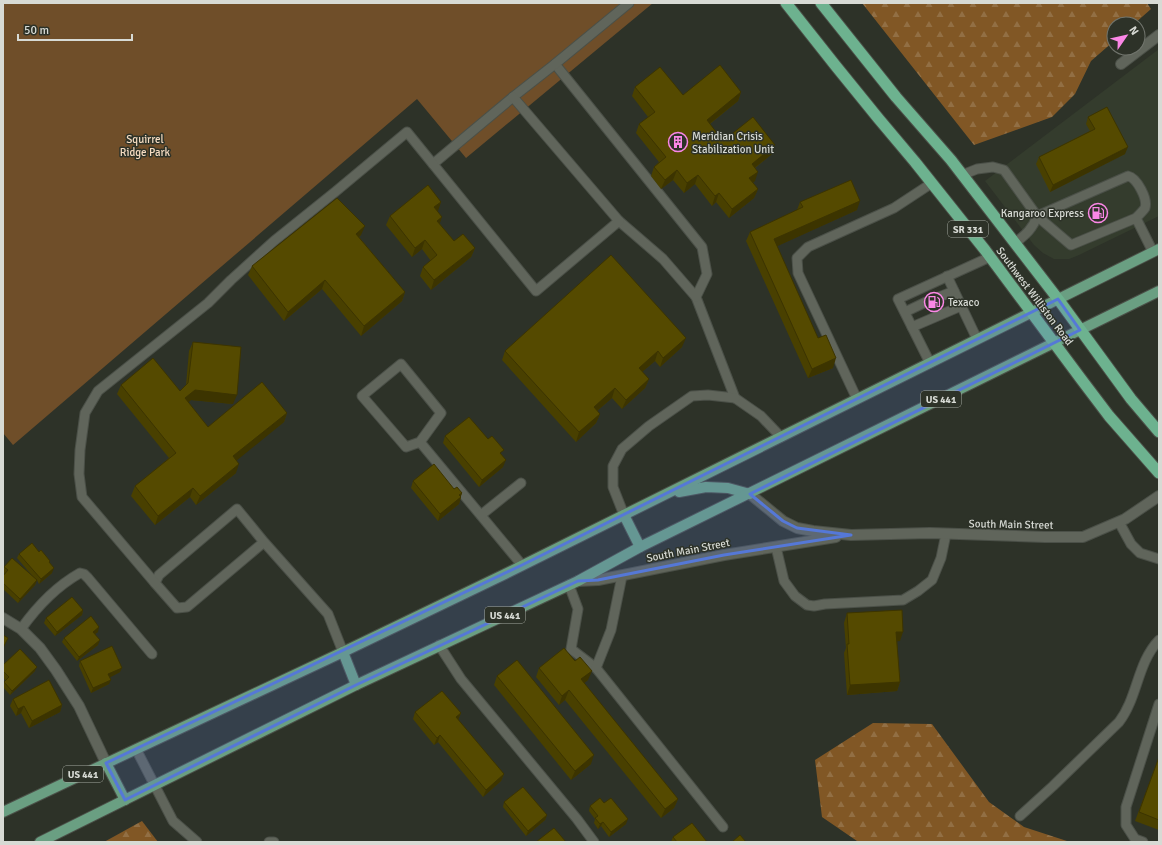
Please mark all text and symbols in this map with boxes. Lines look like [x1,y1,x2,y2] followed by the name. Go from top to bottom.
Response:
[18,16,132,42] scale bar
[1106,16,1146,56] north arrow
[24,23,49,38] text: 50 m
[1126,24,1141,37] text: N
[692,130,774,156] place label: Meridian Crisis Stabilization Unit
[667,131,689,153] building icon: Meridian Crisis Stabilization Unit
[120,133,171,159] park label: Squirrel Ridge Park
[1087,202,1109,224] fuel station icon: Kangaroo Express
[1001,207,1084,220] place label: Kangaroo Express
[948,221,988,237] road number: SR 331
[993,245,1076,348] street label: Southwest Williston Road
[923,291,945,313] fuel station icon: Texaco
[948,296,980,309] place label: Texaco
[921,391,961,407] road number: US 441
[969,517,1054,532] street label: South Main Street
[645,536,731,565] street label: South Main Street
[485,607,525,623] road number: US 441
[63,766,103,782] road number: US 441

